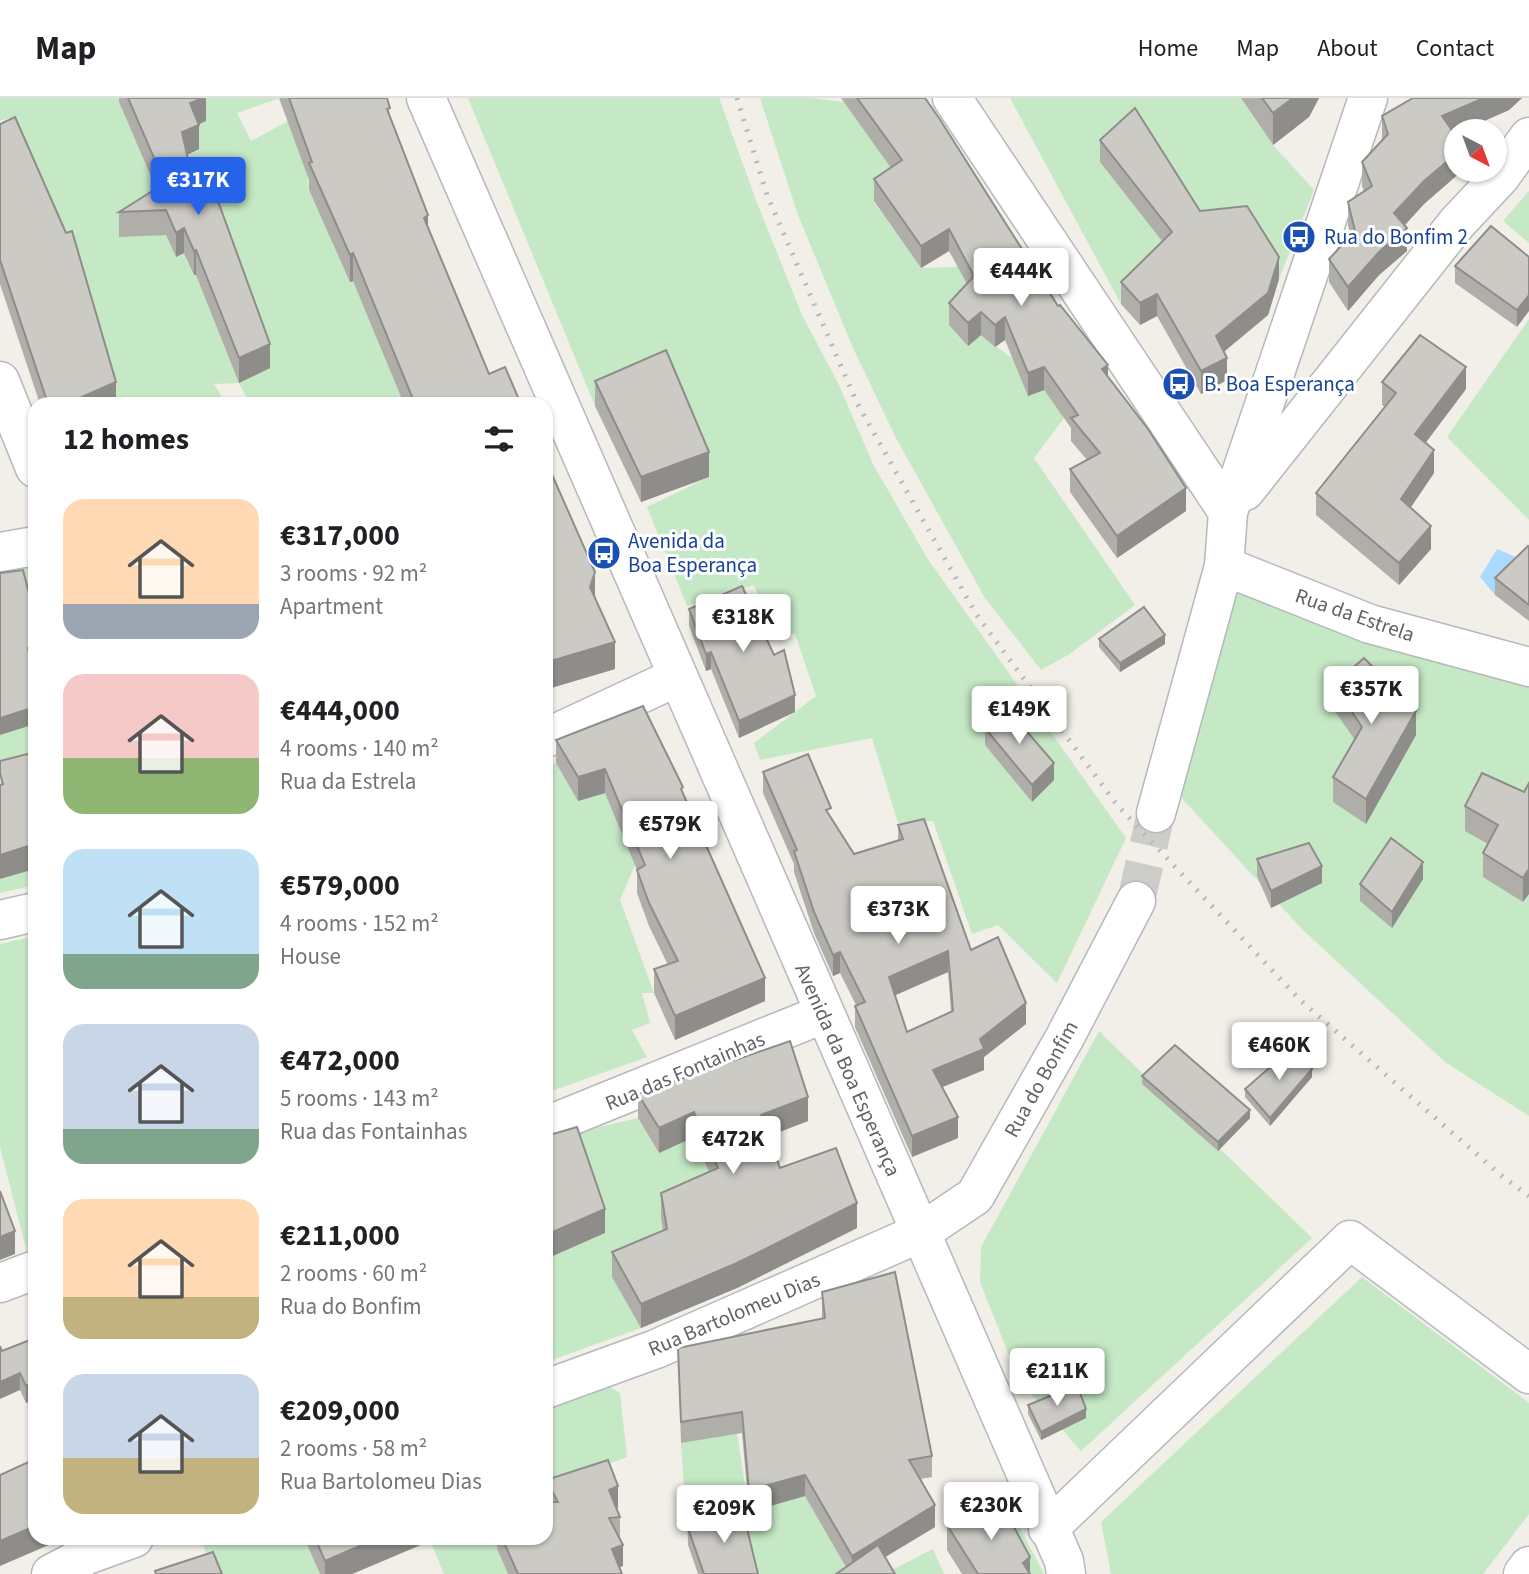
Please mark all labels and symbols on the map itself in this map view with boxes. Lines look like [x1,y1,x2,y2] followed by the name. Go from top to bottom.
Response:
[1444,119,1507,182] north arrow
[149,158,247,217] pin: €317K
[1280,218,1318,256] bus stop icon: Rua do Bonfim 2
[1324,222,1468,252] place label: Rua do Bonfim 2
[972,248,1070,308] pin: €444K
[1160,365,1198,403] bus stop icon: B. Boa Esperança
[1204,369,1355,399] place label: B. Boa Esperança
[628,526,757,580] place label: Avenida da Boa Esperança
[585,534,623,572] bus stop icon: Avenida da Boa Esperança
[1291,581,1419,649] street label: Rua da Estrela
[694,594,792,654] pin: €318K
[1322,666,1420,726] pin: €357K
[970,686,1068,746] pin: €149K
[621,802,719,861] pin: €579K
[849,886,947,946] pin: €373K
[788,959,908,1181] street label: Avenida da Boa Esperança
[997,1015,1085,1143] street label: Rua do Bonfim
[1230,1023,1328,1082] pin: €460K
[600,1024,770,1118] street label: Rua das Fontainhas
[684,1116,782,1176] pin: €472K
[643,1264,825,1364] street label: Rua Bartolomeu Dias
[1008,1348,1106,1408] pin: €211K
[942,1482,1040,1542] pin: €230K
[675,1486,773,1545] pin: €209K

